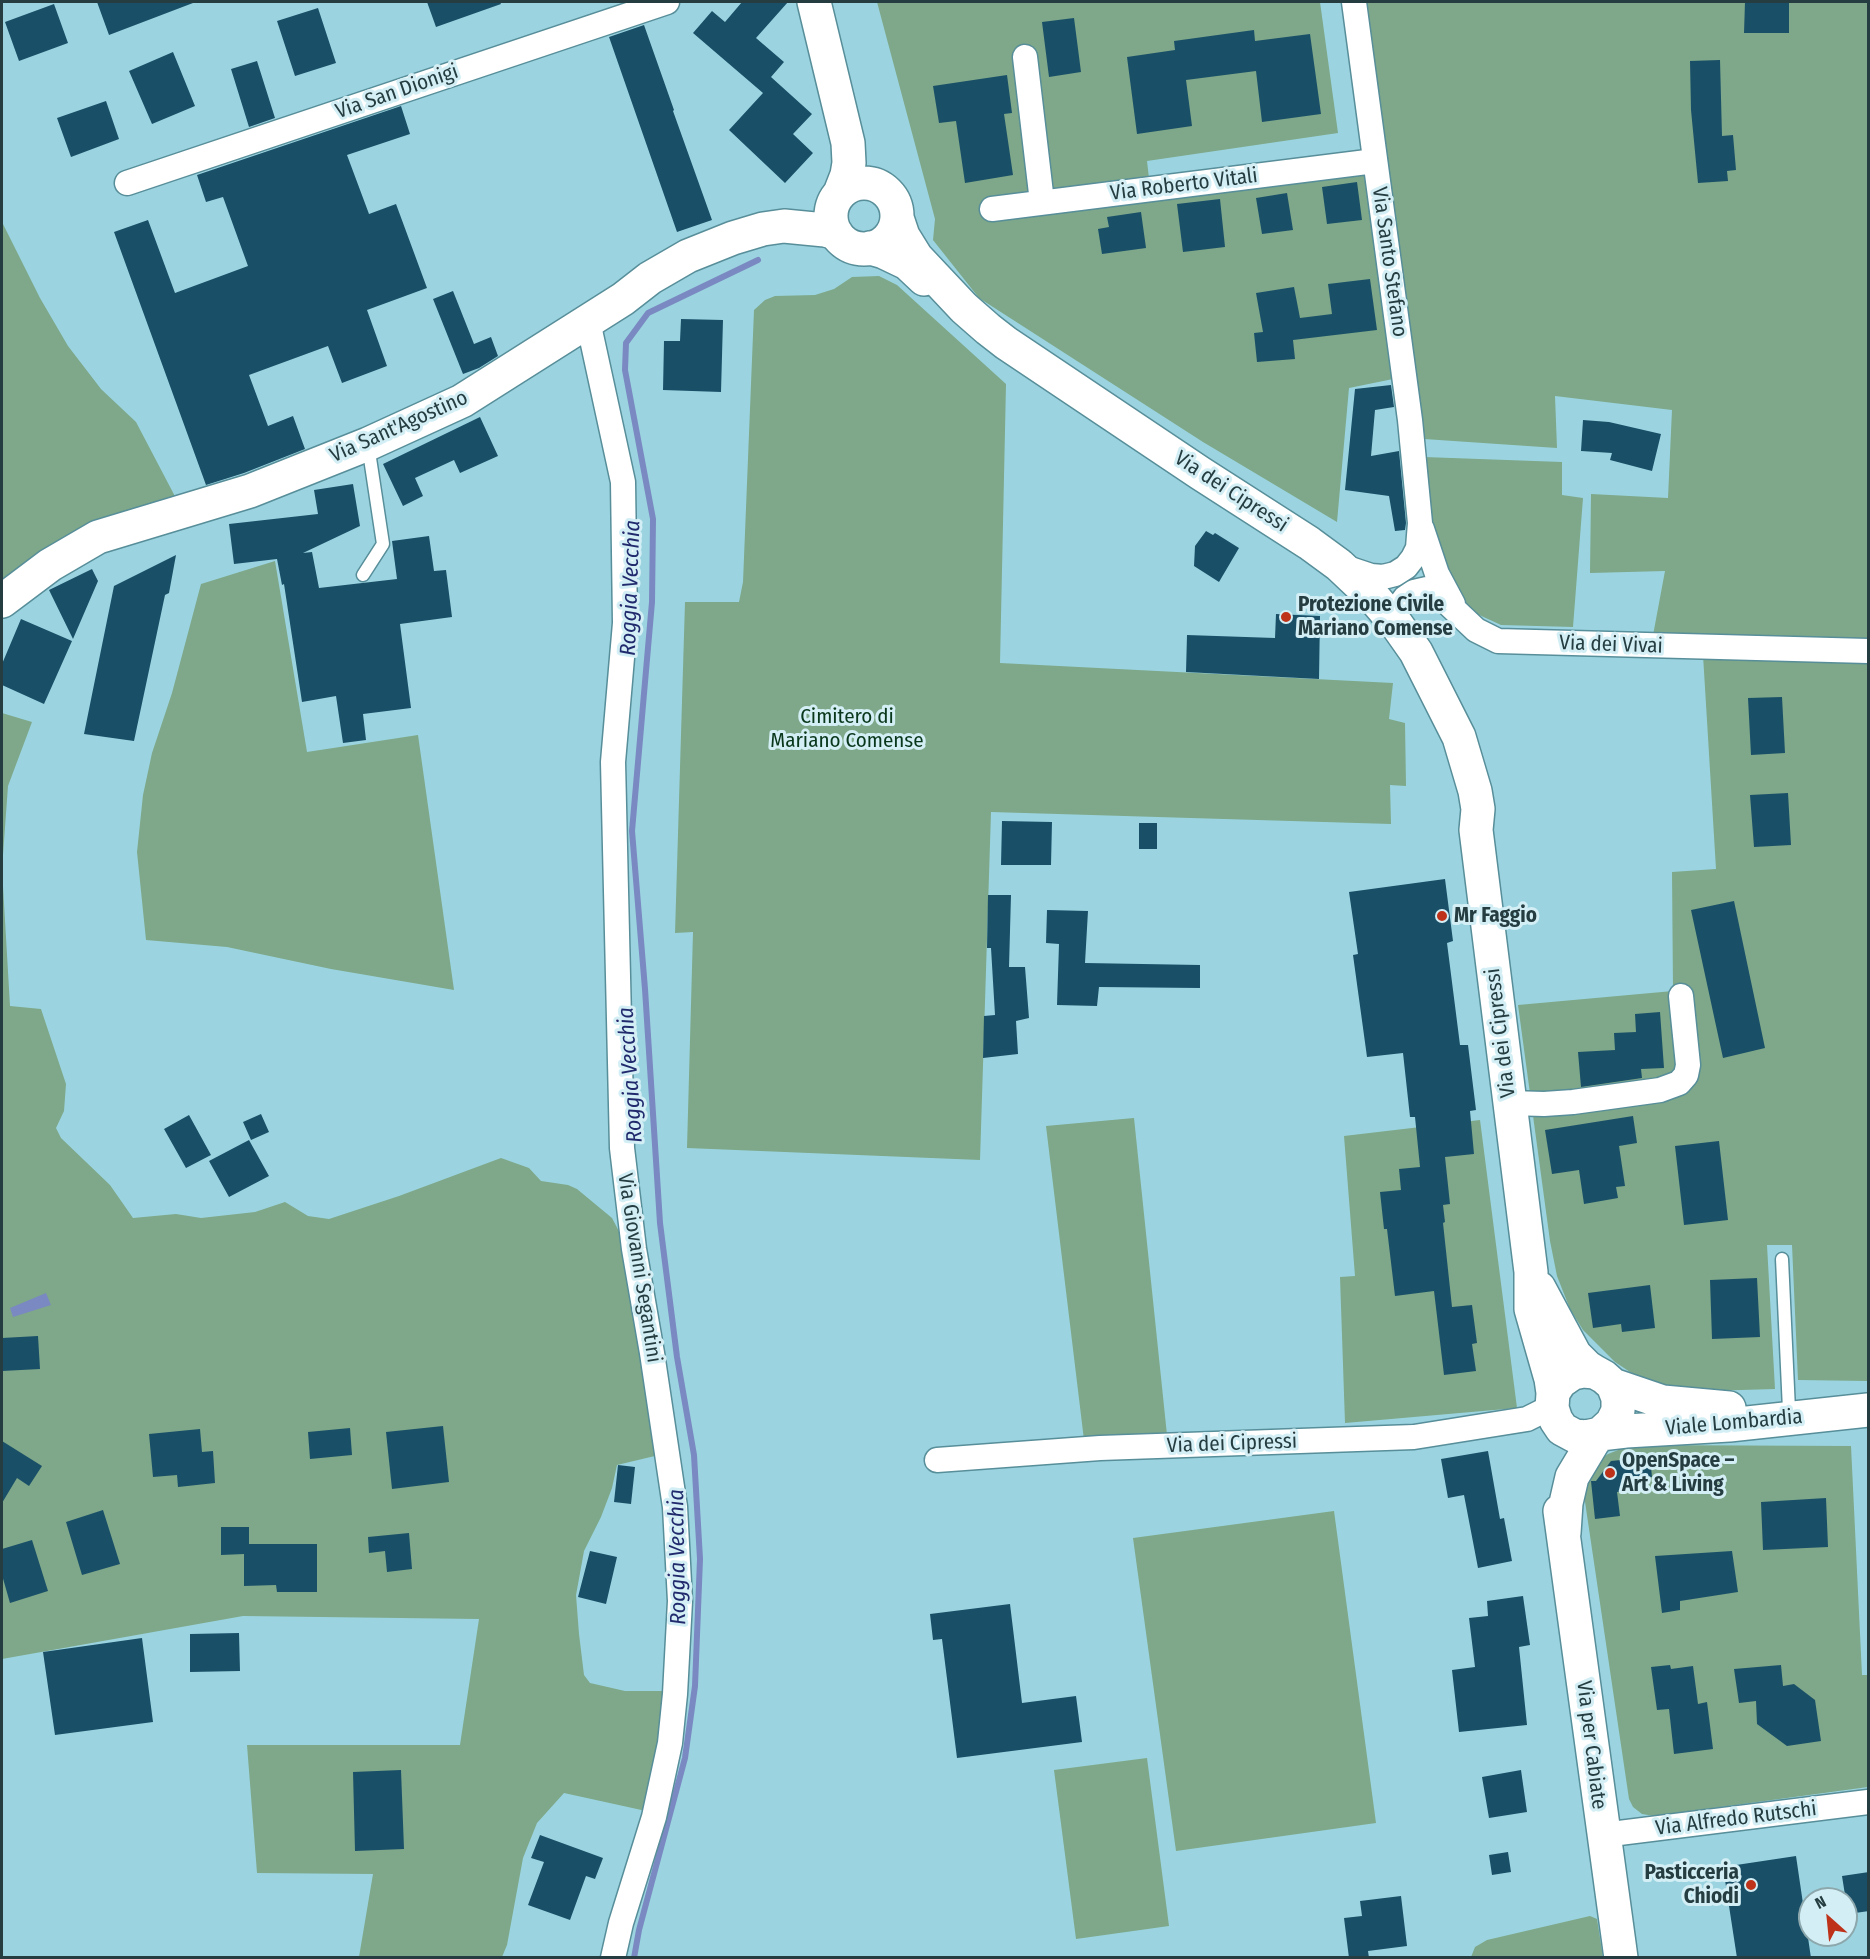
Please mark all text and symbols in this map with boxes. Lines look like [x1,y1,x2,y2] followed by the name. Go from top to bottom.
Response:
[332,59,462,125] street label: Via San Dionigi
[1109,163,1259,207] street label: Via Roberto Vitali
[1366,185,1412,339] street label: Via Santo Stefano
[326,385,472,469] street label: Via Sant'Agostino
[1169,446,1293,538] street label: Via dei Cipressi
[615,520,647,656] water label: Roggia Vecchia
[1298,592,1453,642] place label: Protezione Civile Mariano Comense
[1279,610,1293,624] marker: Protezione Civile Mariano Comense
[1559,631,1663,659] street label: Via dei Vivai
[770,704,924,754] park label: Cimitero di Mariano Comense
[1454,903,1537,929] place label: Mr Faggio
[1435,909,1449,923] marker: Mr Faggio
[1481,967,1521,1099] street label: Via dei Cipressi
[613,1006,649,1144] water label: Roggia Vecchia
[612,1172,666,1364] street label: Via Giovanni Segantini
[1664,1404,1804,1442] street label: Viale Lombardia
[1166,1429,1298,1459] street label: Via dei Cipressi
[1622,1448,1735,1498] place label: OpenSpace – Art & Living
[1603,1466,1617,1480] marker: OpenSpace – Art & Living
[664,1489,692,1625] water label: Roggia Vecchia
[1571,1679,1611,1811] street label: Via per Cabiate
[1654,1797,1818,1841] street label: Via Alfredo Rutschi
[1645,1860,1739,1910] place label: Pasticceria Chiodi
[1744,1878,1758,1892] marker: Pasticceria Chiodi
[1798,1887,1858,1947] north arrow
[1812,1892,1829,1913] text: N

